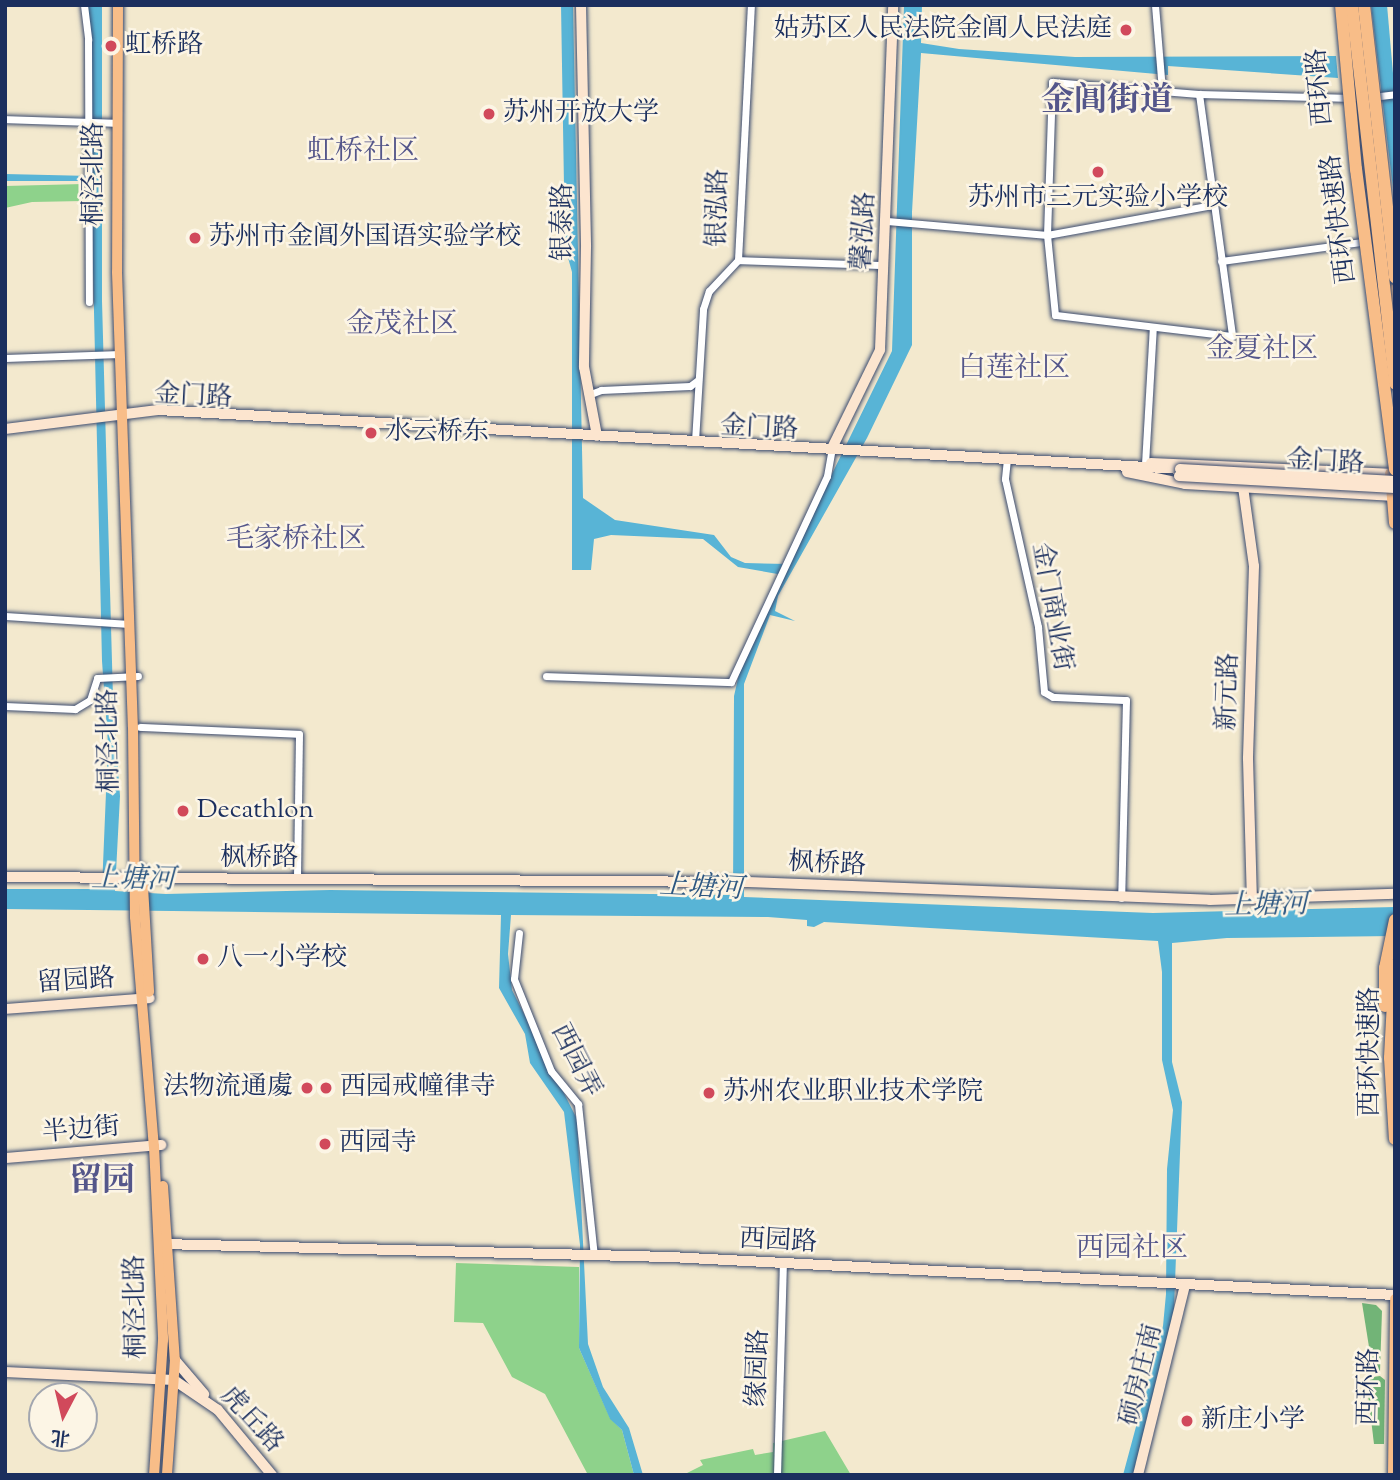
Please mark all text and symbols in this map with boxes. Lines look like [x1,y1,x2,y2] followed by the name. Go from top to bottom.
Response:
[774,14,1112,46] place label: 姑苏区人民法院金阊人民法庭
[1118,22,1134,38] marker: 姑苏区人民法院金阊人民法庭
[125,30,203,62] place label: 虹桥路
[103,38,119,54] marker: 虹桥路
[1302,47,1340,127] street label: 西环路
[1041,83,1173,123] district label: 金阊街道
[503,98,659,130] place label: 苏州开放大学
[481,106,497,122] marker: 苏州开放大学
[79,122,111,226] street label: 桐泾北路
[307,135,419,169] district label: 虹桥社区
[1317,153,1363,285] street label: 西环快速路
[1090,164,1106,180] marker: 苏州市三元实验小学校
[703,169,735,247] street label: 银泓路
[548,183,580,261] street label: 银泰路
[968,183,1228,215] place label: 苏州市三元实验小学校
[847,191,883,271] street label: 馨泓路
[209,222,521,254] place label: 苏州市金阊外国语实验学校
[187,230,203,246] marker: 苏州市金阊外国语实验学校
[346,308,458,342] district label: 金茂社区
[1206,333,1318,367] district label: 金夏社区
[958,352,1070,386] district label: 白莲社区
[153,379,233,415] street label: 金门路
[719,411,799,447] street label: 金门路
[385,417,489,449] place label: 水云桥东
[363,425,379,441] marker: 水云桥东
[1285,445,1365,481] street label: 金门路
[226,523,366,557] district label: 毛家桥社区
[1024,540,1078,674] street label: 金门商业街
[1212,652,1246,732] street label: 新元路
[93,689,127,793] street label: 桐泾北路
[197,795,314,827] place label: Decathlon
[175,803,191,819] marker: Decathlon
[220,843,298,875] street label: 枫桥路
[787,847,867,883] street label: 枫桥路
[91,862,175,898] water label: 上塘河
[658,869,744,907] water label: 上塘河
[1224,888,1308,924] water label: 上塘河
[217,943,347,975] place label: 八一小学校
[195,951,211,967] marker: 八一小学校
[36,964,116,1000] street label: 留园路
[1355,987,1387,1117] street label: 西环快速路
[543,1019,607,1103] street label: 西园弄
[163,1072,293,1104] place label: 法物流通䖏
[340,1072,496,1104] place label: 西园戒幢律寺
[723,1077,983,1109] place label: 苏州农业职业技术学院
[299,1080,315,1096] marker: 法物流通䖏
[318,1080,334,1096] marker: 西园戒幢律寺
[701,1085,717,1101] marker: 苏州农业职业技术学院
[41,1112,121,1150] street label: 半边街
[339,1128,417,1160] place label: 西园寺
[317,1136,333,1152] marker: 西园寺
[69,1163,135,1203] district label: 留园
[738,1224,818,1260] street label: 西园路
[1076,1232,1188,1266] district label: 西园社区
[120,1255,154,1359] street label: 桐泾北路
[1114,1321,1170,1429] street label: 硕房庄南
[742,1328,776,1408] street label: 缘园路
[1354,1348,1386,1426] street label: 西环路
[213,1381,289,1459] street label: 虎丘路
[28,1382,98,1452] north arrow
[1201,1405,1305,1437] place label: 新庄小学
[1179,1413,1195,1429] marker: 新庄小学
[50,1422,72,1451] text: 北

